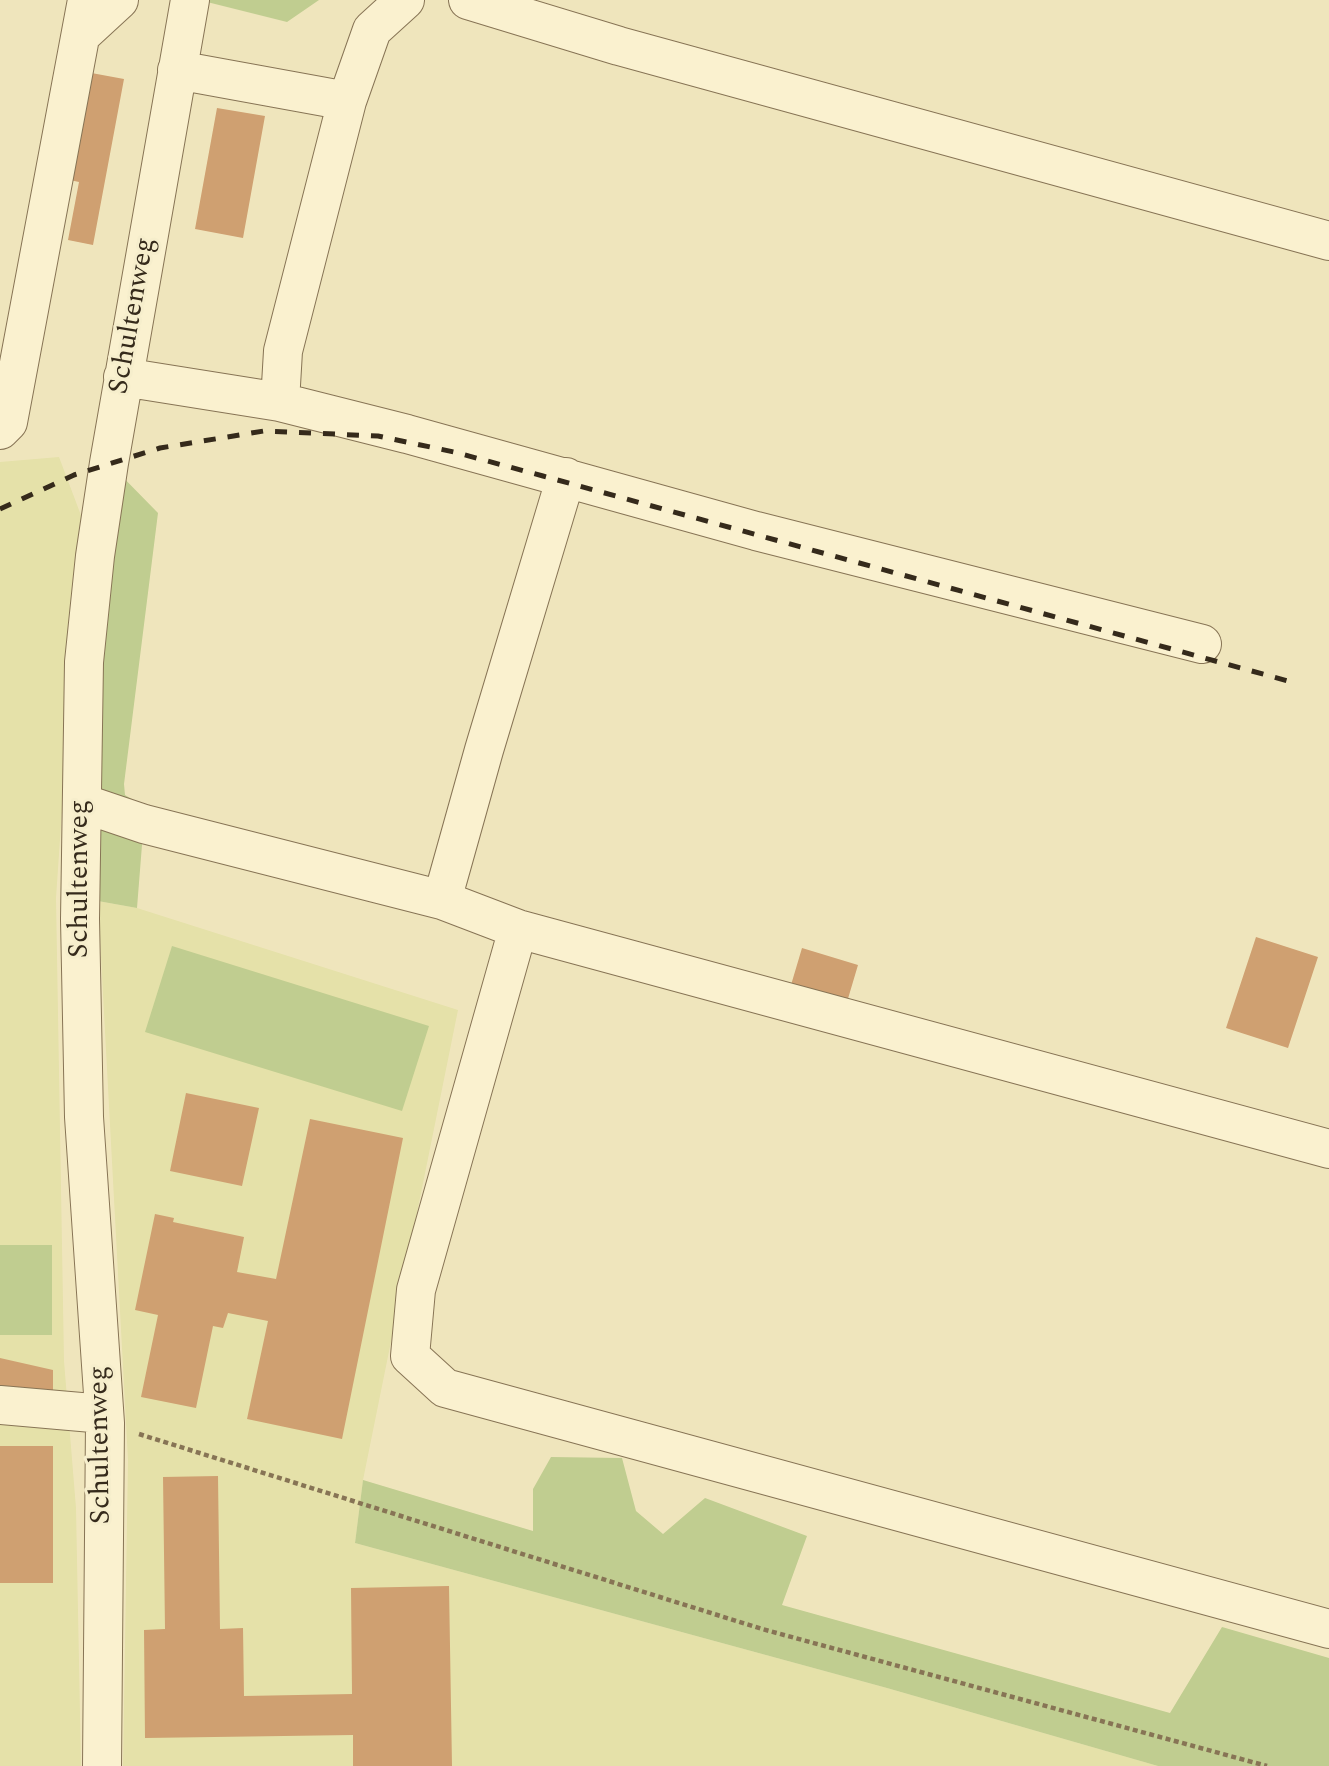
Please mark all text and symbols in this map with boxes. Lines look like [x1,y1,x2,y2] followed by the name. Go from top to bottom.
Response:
[104,235,164,397] street label: Schultenweg
[65,800,99,958] street label: Schultenweg
[84,1365,120,1525] street label: Schultenweg

